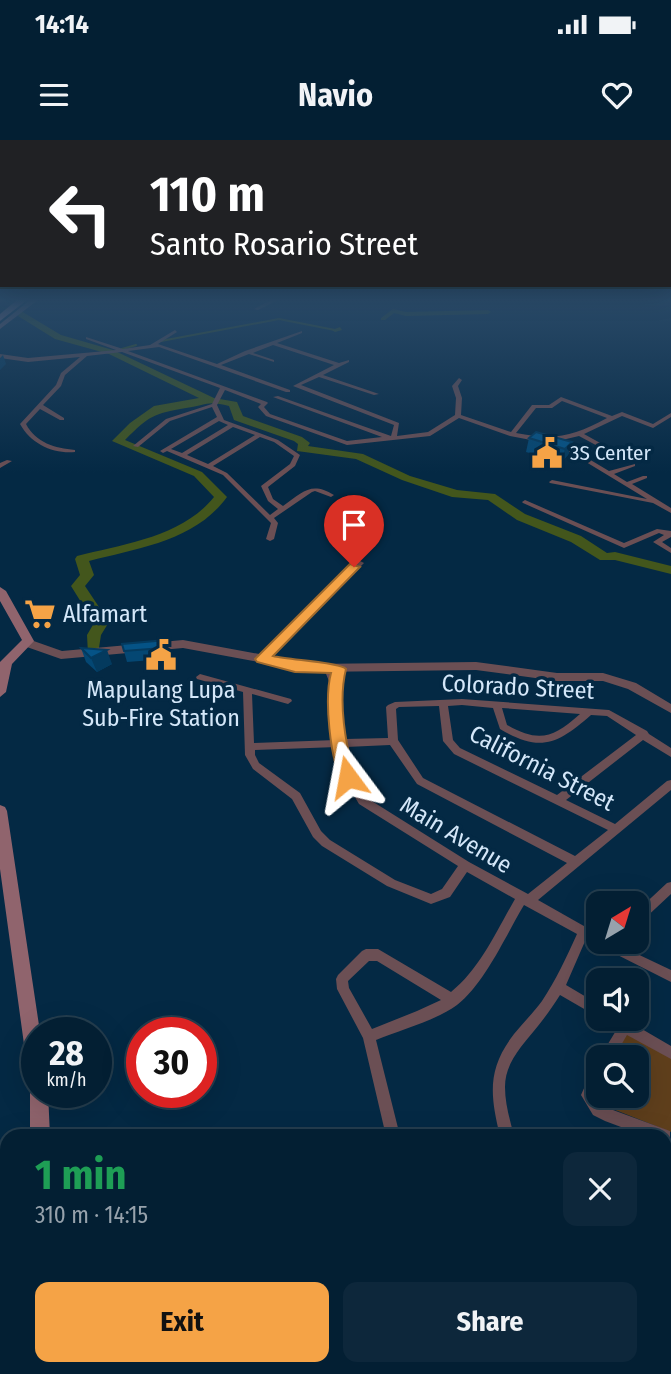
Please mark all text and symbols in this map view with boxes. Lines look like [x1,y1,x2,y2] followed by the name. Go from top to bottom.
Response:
[35,9,89,40] text: 14:14
[35,76,73,114] icon: menu
[298,76,373,114] text: Navio
[598,76,636,114] icon: heart
[150,165,265,224] text: 110 m
[35,168,126,259] icon: left
[150,225,418,263] text: Santo Rosario Street
[530,436,564,470] public building icon: 3S Center
[570,440,651,466] place label: 3S Center
[324,495,384,567] pin
[335,506,373,544] icon: arrive
[23,597,57,631] supermarket icon: Alfamart
[63,600,147,628] place label: Alfamart
[144,638,178,672] public building icon: Mapulang Lupa Sub-Fire Station
[441,669,595,705] street label: Colorado Street
[82,676,240,732] place label: Mapulang Lupa Sub-Fire Station
[465,719,619,817] street label: California Street
[311,740,385,814] position arrow
[395,791,517,879] street label: Main Avenue
[586,891,649,954] north arrow
[586,891,649,1108] map controls
[586,968,649,1031] button: sound
[126,1017,217,1108] speed limit sign: 30
[49,1032,84,1074] text: 28
[586,1045,649,1108] button: search
[46,1069,87,1091] text: km/h
[35,1150,126,1200] text: 1 min
[563,1152,637,1226] button: close
[35,1201,148,1229] text: 310 m · 14:15
[35,1282,329,1362] button: Exit
[343,1282,637,1362] button: Share

